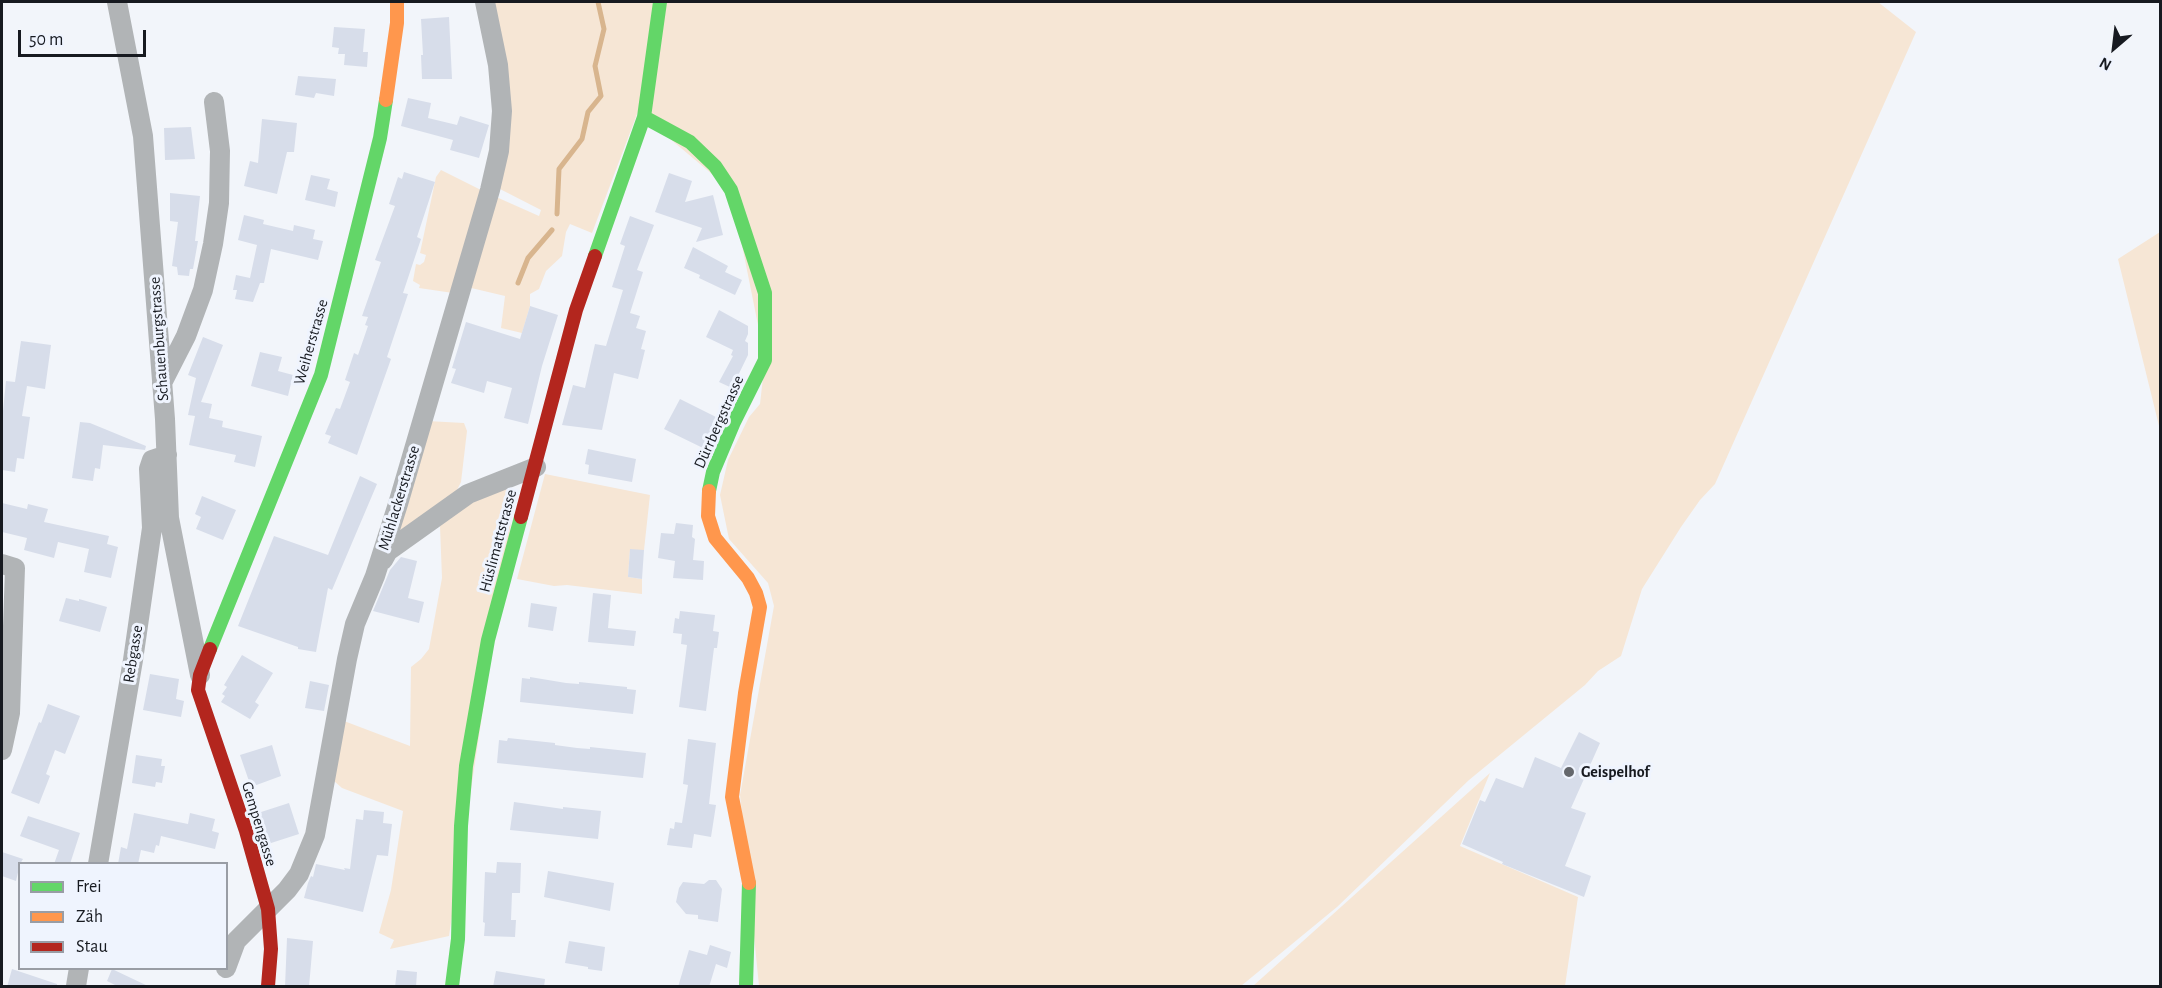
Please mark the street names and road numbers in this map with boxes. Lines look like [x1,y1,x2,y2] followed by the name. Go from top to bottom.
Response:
[145,276,173,402] street label: Schauenburgstrasse
[290,297,332,387] street label: Weiherstrasse
[690,372,748,472] street label: Dürrbergstrasse
[374,443,424,553] street label: Mühlackerstrasse
[475,487,521,595] street label: Hüslimattstrasse
[119,624,147,684] street label: Rebgasse
[237,779,281,869] street label: Gempengasse

